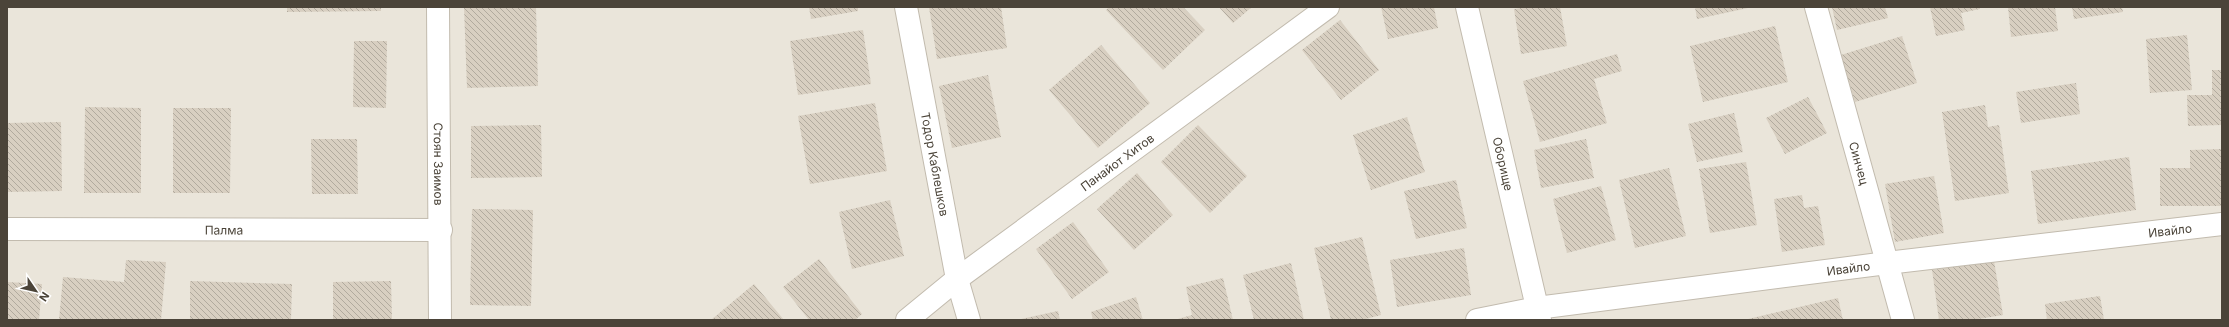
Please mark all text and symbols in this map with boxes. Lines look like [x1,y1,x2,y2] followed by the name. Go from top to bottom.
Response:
[918,111,953,218] street label: Тодор Каблешков
[431,122,447,206] street label: Стоян Заимов
[1077,130,1157,194] street label: Панайот Хитов
[1490,135,1517,192] street label: Оборище
[1846,140,1873,186] street label: Синчец
[2147,220,2193,240] street label: Ивайло
[205,222,243,237] street label: Палма
[1826,258,1871,278] street label: Ивайло
[16,271,56,311] north arrow
[36,289,52,304] text: N

